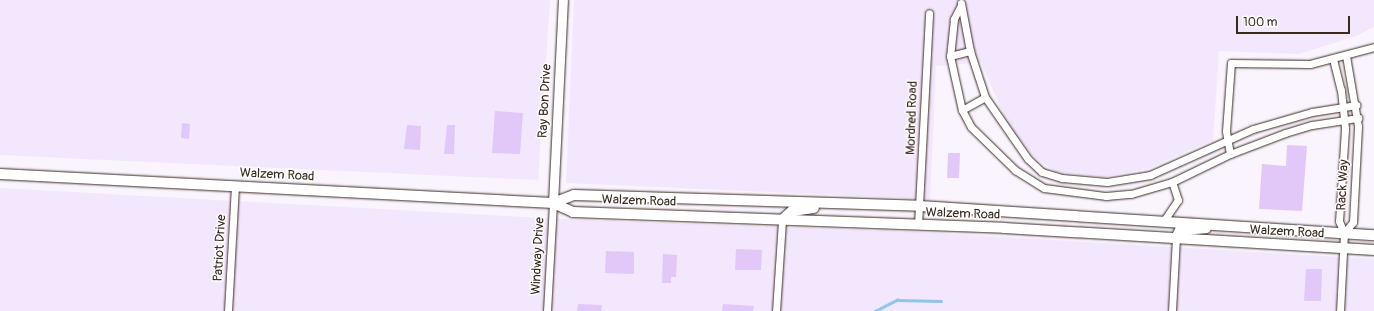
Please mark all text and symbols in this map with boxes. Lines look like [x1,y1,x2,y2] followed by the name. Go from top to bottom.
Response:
[1238,8,1352,34] scale bar
[1243,15,1277,30] text: 100 m
[535,64,555,138] street label: Ray Bon Drive
[903,81,921,155] street label: Mordred Road
[1334,159,1352,211] street label: Rack Way
[239,165,315,185] street label: Walzem Road
[601,192,677,210] street label: Walzem Road
[925,205,1001,223] street label: Walzem Road
[210,214,230,282] street label: Patriot Drive
[528,217,548,295] street label: Windway Drive
[1249,222,1325,242] street label: Walzem Road

